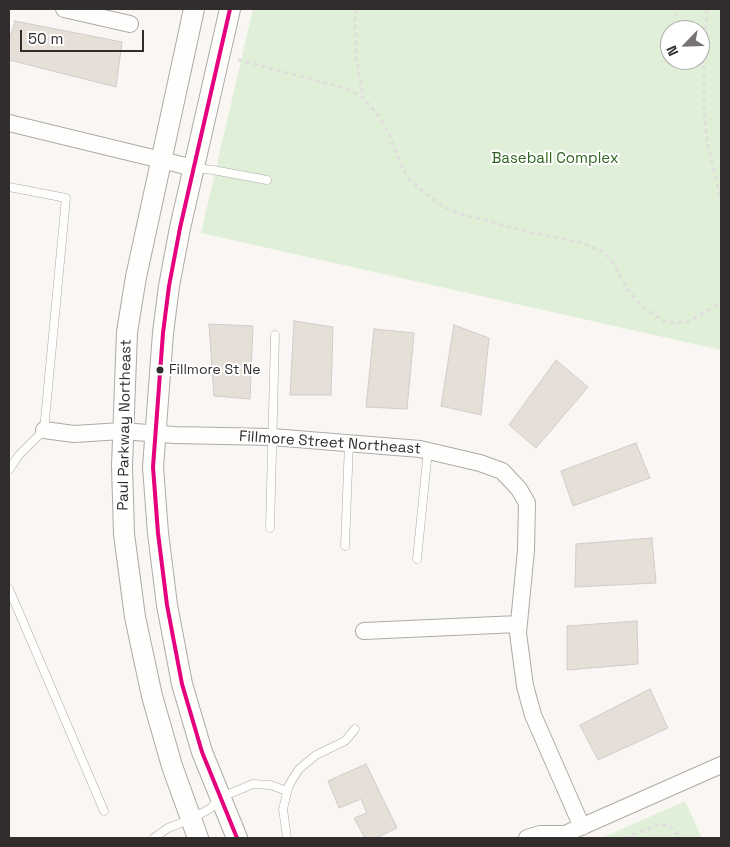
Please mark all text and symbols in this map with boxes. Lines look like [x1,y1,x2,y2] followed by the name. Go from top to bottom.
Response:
[22,20,146,52] scale bar
[660,20,710,70] north arrow
[28,29,63,48] text: 50 m
[662,43,682,59] text: N
[491,150,619,168] park label: Baseball Complex
[115,339,135,511] street label: Paul Parkway Northeast
[169,362,261,378] place label: Fillmore St Ne
[155,365,165,375] marker: Fillmore St Ne
[239,428,421,458] street label: Fillmore Street Northeast

